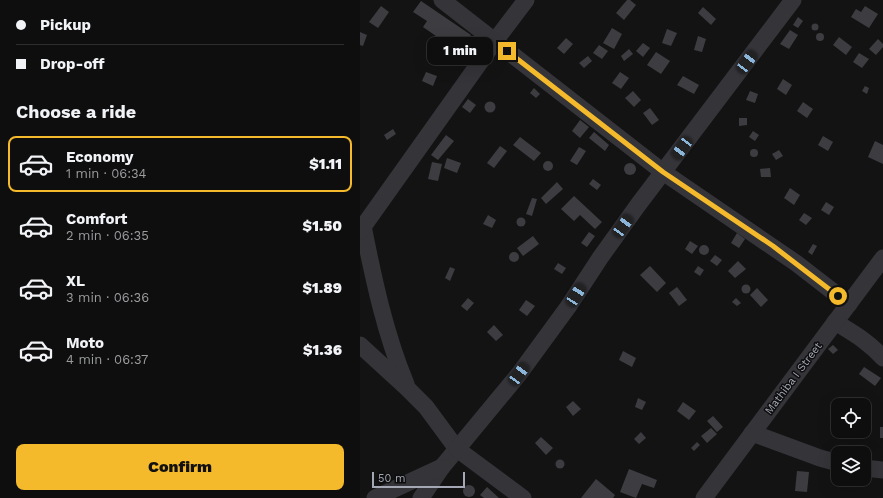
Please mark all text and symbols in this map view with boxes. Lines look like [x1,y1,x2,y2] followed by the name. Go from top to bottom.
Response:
[40,16,91,34] text: Pickup
[427,37,493,65] callout: 1 min
[498,42,516,60] route end
[443,43,477,58] text: 1 min
[735,49,759,75] car
[40,55,105,73] text: Drop-off
[16,101,136,122] text: Choose a ride
[670,135,694,161] car
[18,146,54,182] icon: car
[66,148,133,166] text: Economy
[309,155,342,173] text: $1.11
[66,166,147,181] text: 1 min · 06:34
[18,208,54,244] icon: car
[66,210,127,228] text: Comfort
[611,213,635,239] car
[303,217,342,235] text: $1.50
[66,228,149,243] text: 2 min · 06:35
[18,270,54,306] icon: car
[66,272,85,290] text: XL
[302,279,342,297] text: $1.89
[564,282,588,308] car
[829,287,847,305] route start
[66,290,149,305] text: 3 min · 06:36
[18,332,54,368] icon: car
[66,334,104,352] text: Moto
[762,340,825,417] street label: Mathiba I Street
[303,341,342,359] text: $1.36
[66,352,148,367] text: 4 min · 06:37
[507,361,531,387] car
[831,398,871,486] map controls
[831,398,871,438] button: locate
[16,444,344,490] button: Confirm
[831,446,871,486] button: layers
[372,470,465,489] scale bar
[378,472,405,485] text: 50 m

